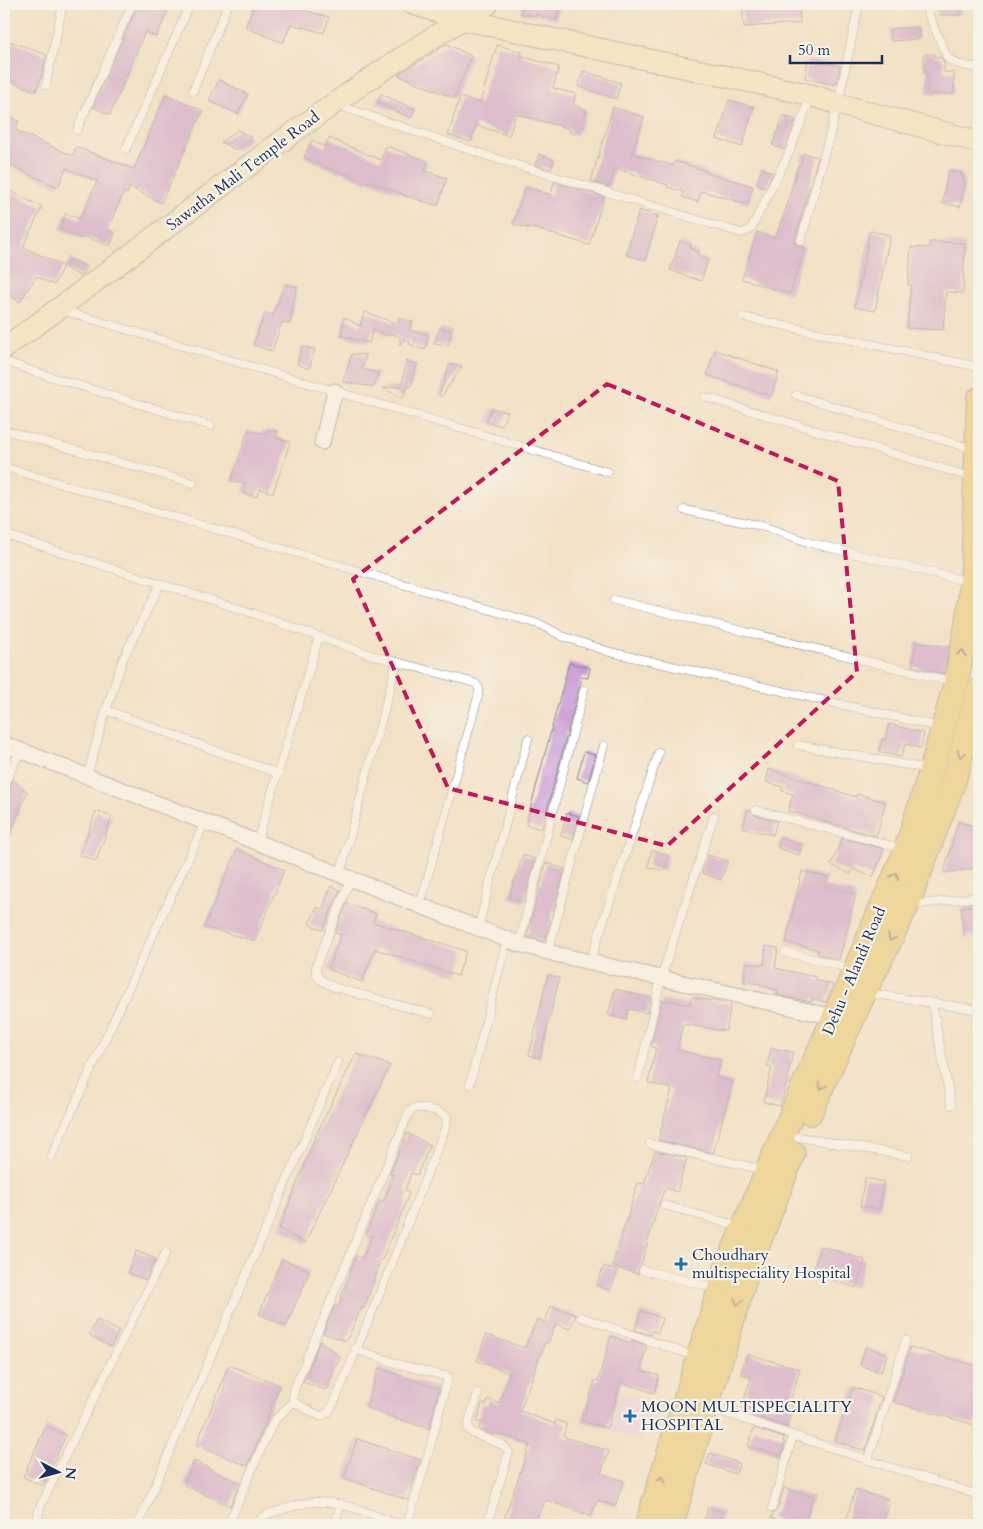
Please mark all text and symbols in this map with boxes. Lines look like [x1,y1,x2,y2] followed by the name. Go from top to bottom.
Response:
[790,32,883,64] scale bar
[798,40,830,60] text: 50 m
[162,106,324,236] street label: Sawatha Mali Temple Road
[956,649,967,658] one-way arrow
[957,750,967,758] one-way arrow
[889,872,899,880] one-way arrow
[817,903,891,1039] street label: Dehu - Alandi Road
[887,933,897,942] one-way arrow
[817,1081,828,1090] one-way arrow
[692,1244,851,1284] place label: Choudhary multispeciality Hospital
[674,1257,688,1271] marker: Choudhary multispeciality Hospital
[733,1298,743,1306] one-way arrow
[641,1396,852,1436] place label: MOON MULTISPECIALITY HOSPITAL
[623,1409,637,1423] marker: MOON MULTISPECIALITY HOSPITAL
[32,1446,82,1496] north arrow
[60,1466,81,1480] text: N
[656,1475,666,1483] one-way arrow

